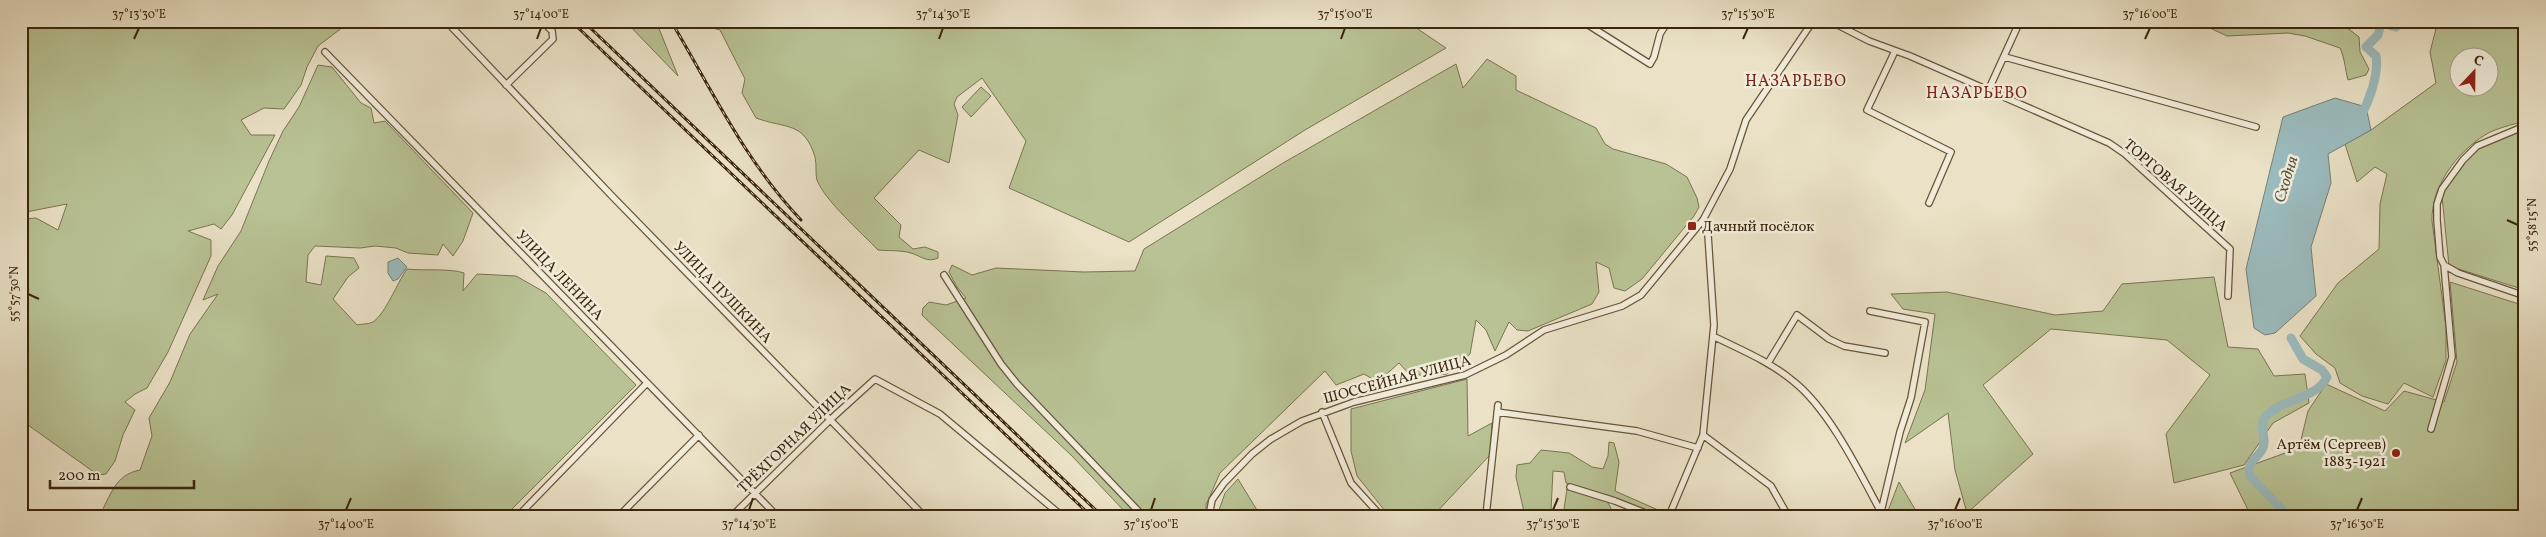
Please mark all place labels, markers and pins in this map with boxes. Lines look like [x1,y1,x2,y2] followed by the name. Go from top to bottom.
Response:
[1702,217,1814,238] place label: Дачный посёлок
[1686,220,1698,232] marker: Дачный посёлок
[2277,435,2386,473] place label: Артём (Сергеев) 1883-1921
[2390,447,2402,459] marker: Артём (Сергеев) 1883-1921

